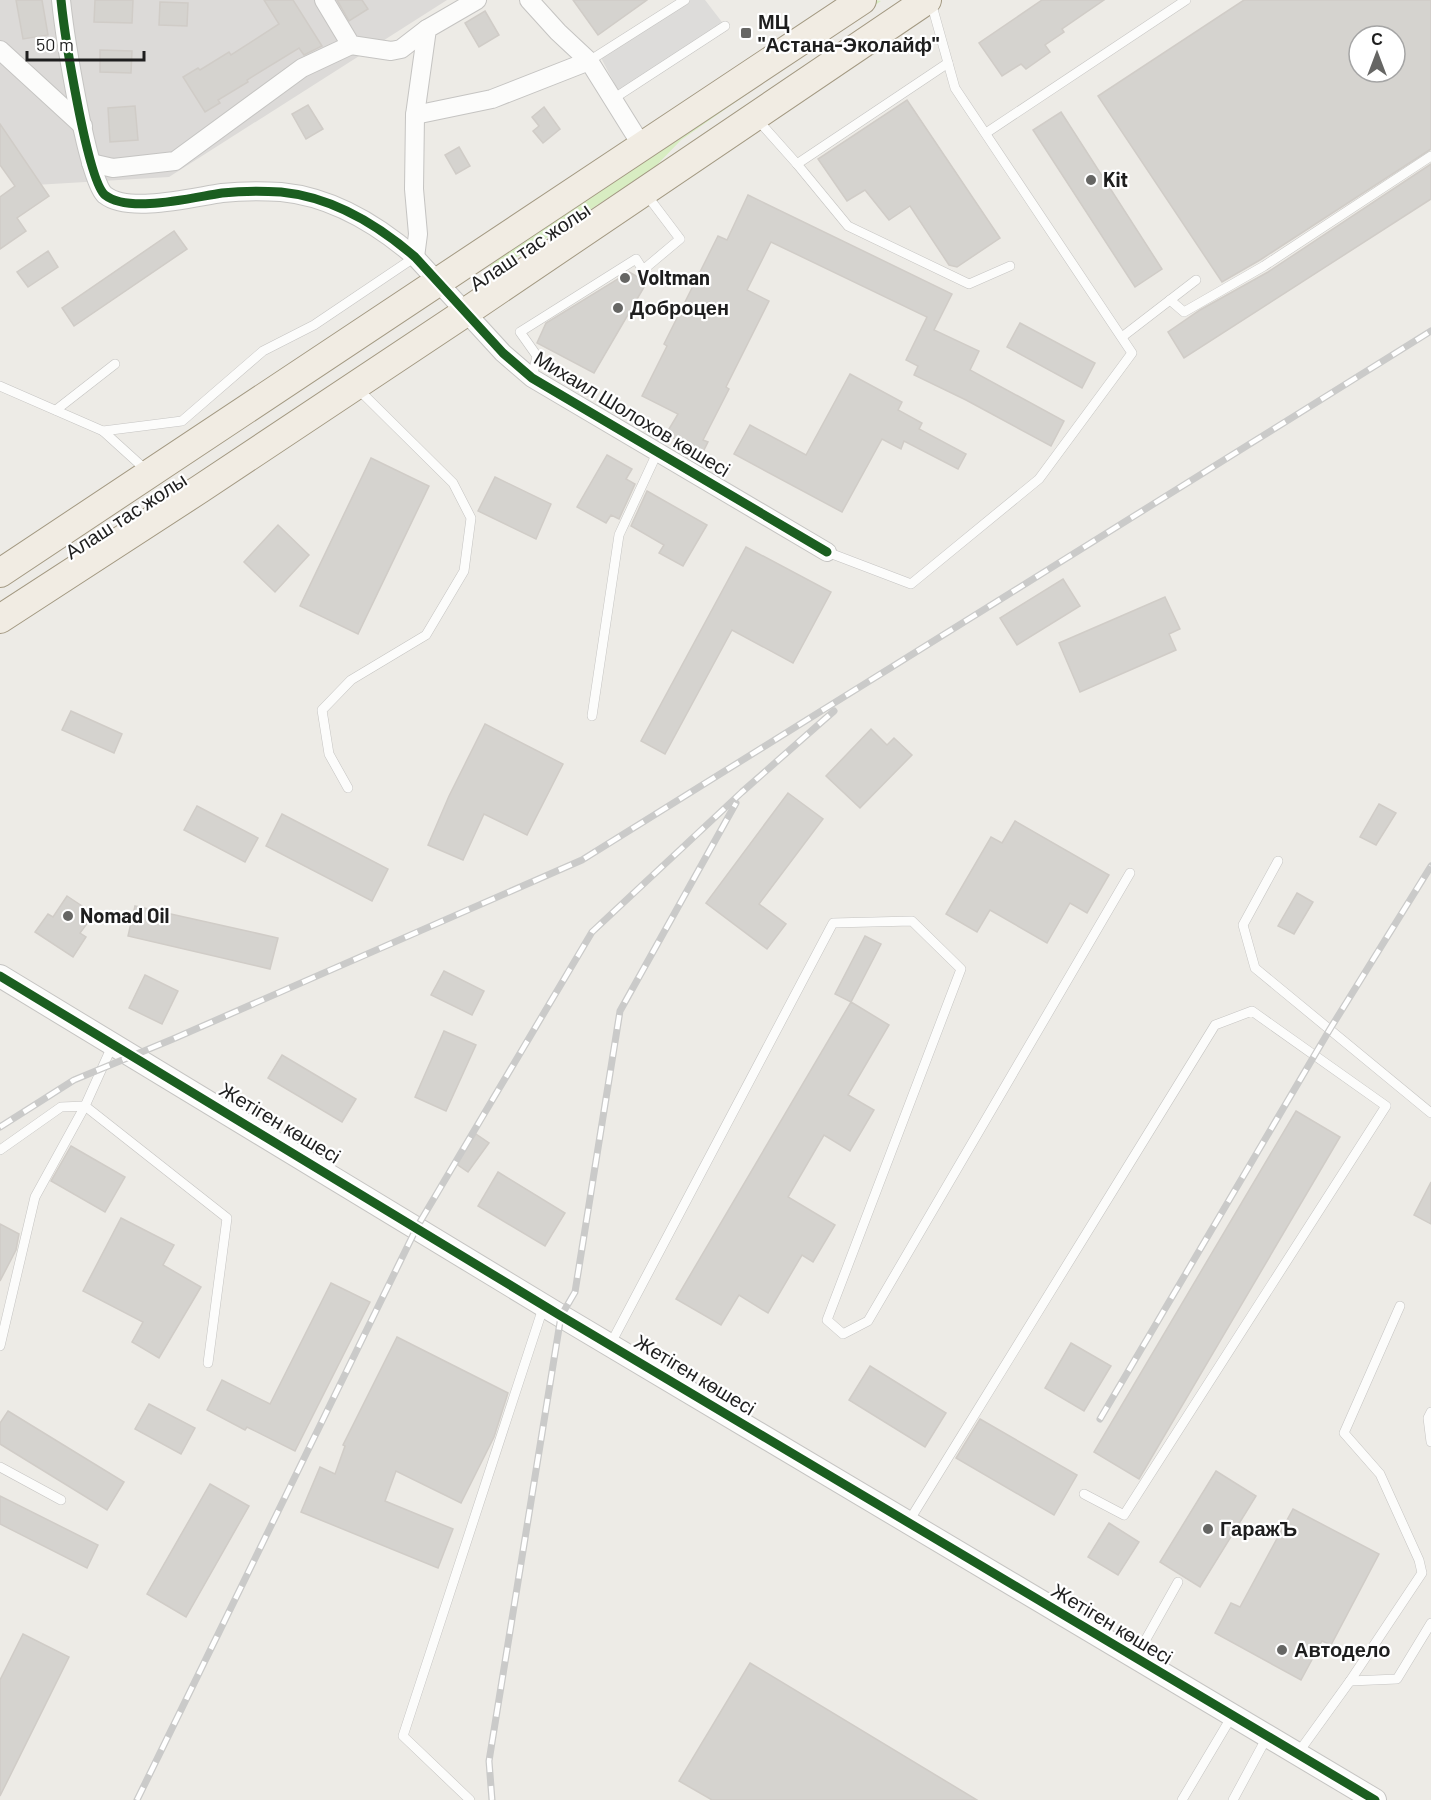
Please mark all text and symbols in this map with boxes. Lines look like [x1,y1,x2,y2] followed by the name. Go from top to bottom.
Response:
[758,9,939,56] place label: МЦ "Астана-Эколайф"
[27,24,144,62] scale bar
[1347,24,1407,84] north arrow
[739,26,753,40] marker: МЦ "Астана-Эколайф"
[1371,29,1383,48] text: С
[36,33,74,55] text: 50 m
[1103,167,1128,191] place label: Kit
[1084,173,1098,187] marker: Kit
[465,197,594,295] street label: Алаш тас жолы
[637,265,710,289] place label: Voltman
[618,271,632,285] marker: Voltman
[630,295,729,319] place label: Доброцен
[611,301,625,315] marker: Доброцен
[530,345,735,481] street label: Михаил Шолохов көшесі
[60,467,191,563] street label: Алаш тас жолы
[80,903,169,927] place label: Nomad Oil
[61,909,75,923] marker: Nomad Oil
[216,1077,345,1168] street label: Жетіген көшесі
[631,1329,760,1420] street label: Жетіген көшесі
[1220,1516,1297,1540] place label: ГаражЪ
[1201,1522,1215,1536] marker: ГаражЪ
[1048,1578,1177,1669] street label: Жетіген көшесі
[1294,1637,1390,1661] place label: Автодело
[1275,1643,1289,1657] marker: Автодело

